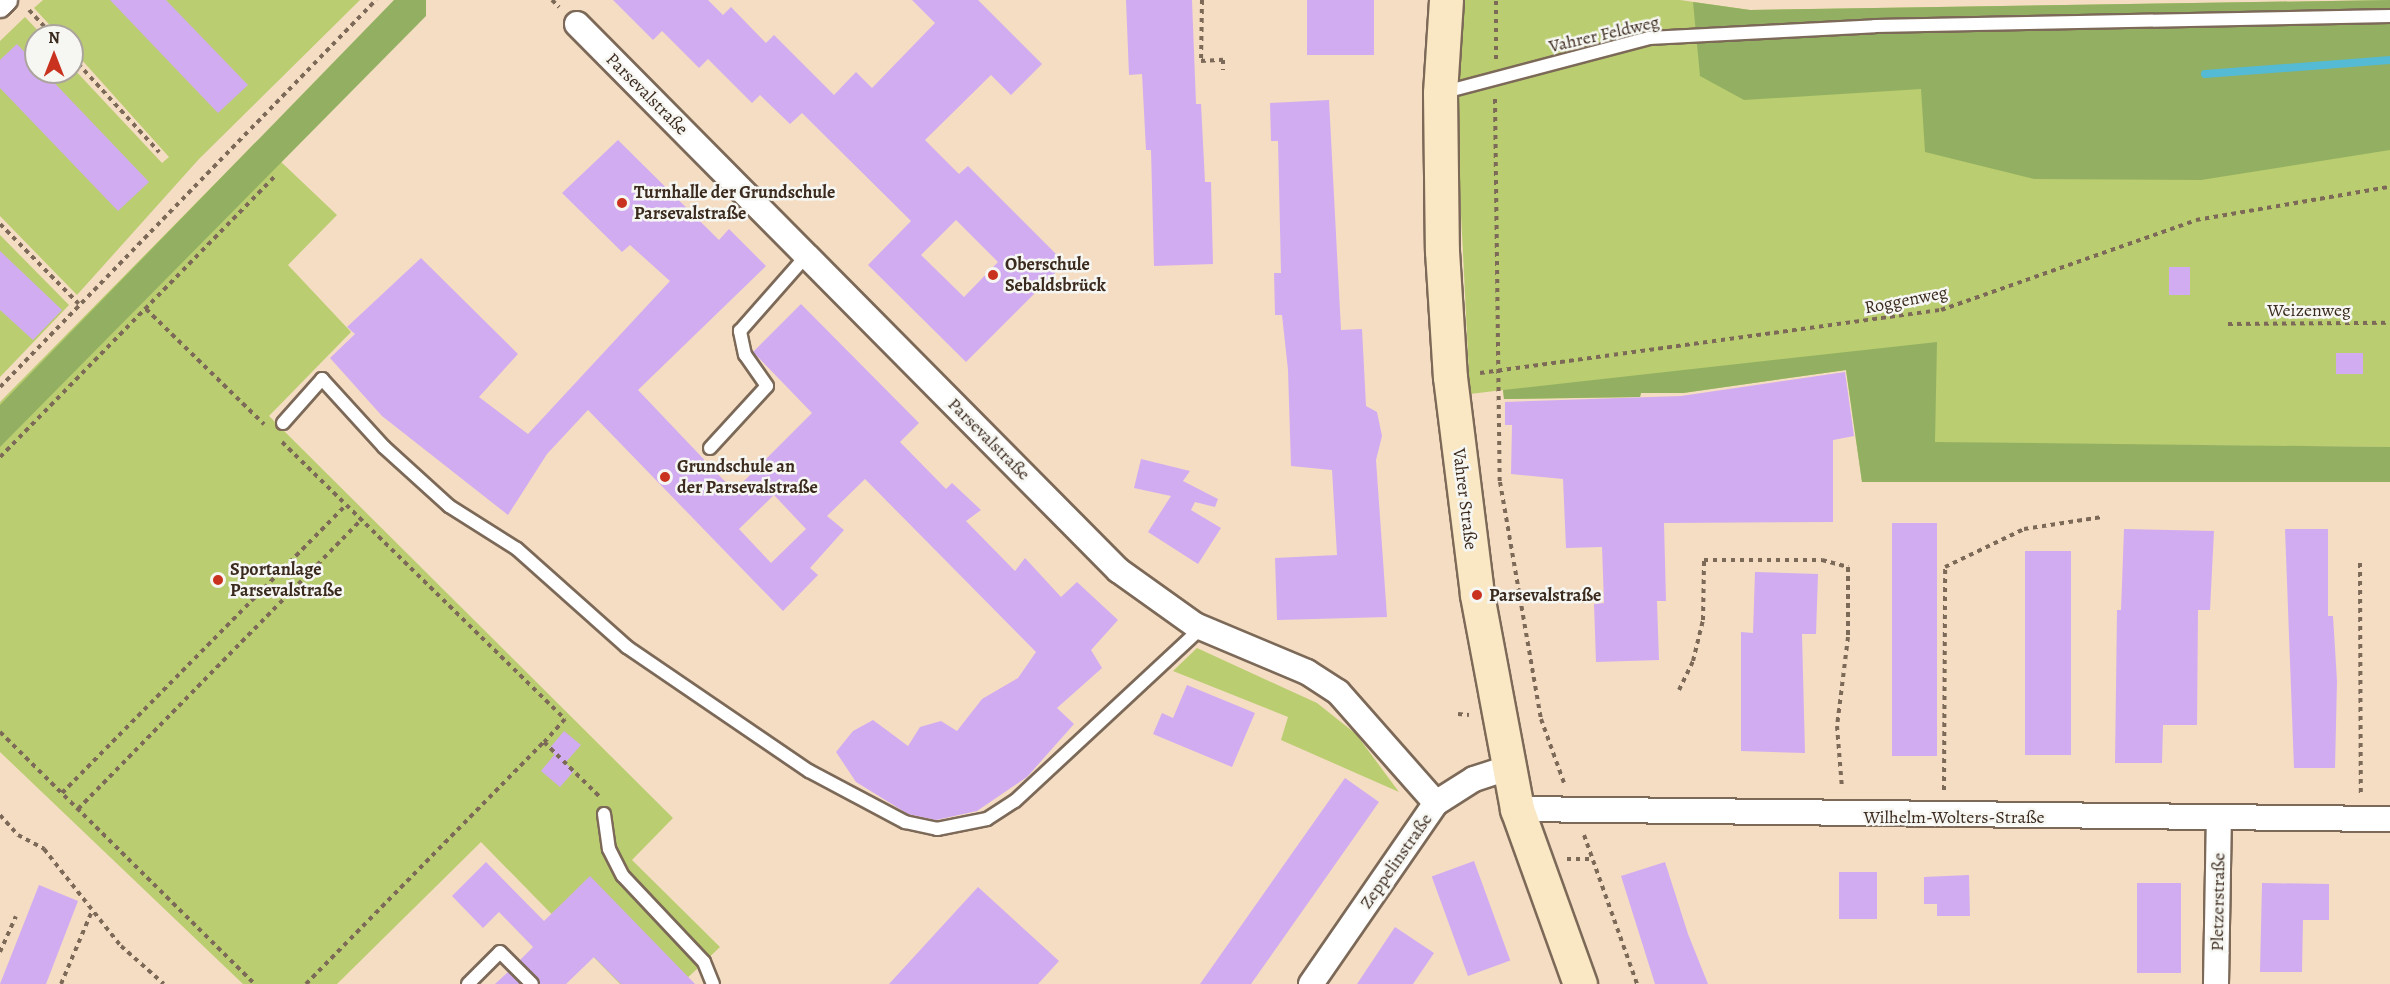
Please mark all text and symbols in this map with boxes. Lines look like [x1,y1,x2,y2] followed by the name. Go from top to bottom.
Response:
[1547,11,1661,57] street label: Vahrer Feldweg
[24,24,84,84] north arrow
[48,27,60,49] text: N
[601,48,693,140] street label: Parsevalstraße
[634,182,835,224] place label: Turnhalle der Grundschule Parsevalstraße
[615,196,629,210] marker: Turnhalle der Grundschule Parsevalstraße
[1005,254,1106,296] place label: Oberschule Sebaldsbrück
[986,268,1000,282] marker: Oberschule Sebaldsbrück
[1863,281,1949,319] street label: Roggenweg
[2267,299,2351,321] street label: Weizenweg
[943,393,1035,485] street label: Parsevalstraße
[1448,447,1482,551] street label: Vahrer Straße
[677,456,818,498] place label: Grundschule an der Parsevalstraße
[658,470,672,484] marker: Grundschule an der Parsevalstraße
[230,559,342,602] place label: Sportanlage Parsevalstraße
[211,573,225,587] marker: Sportanlage Parsevalstraße
[1489,584,1601,606] place label: Parsevalstraße
[1470,588,1484,602] marker: Parsevalstraße
[1863,806,2045,828] street label: Wilhelm-Wolters-Straße
[1355,809,1437,913] street label: Zeppelinstraße
[2206,853,2230,951] street label: Pletzerstraße

